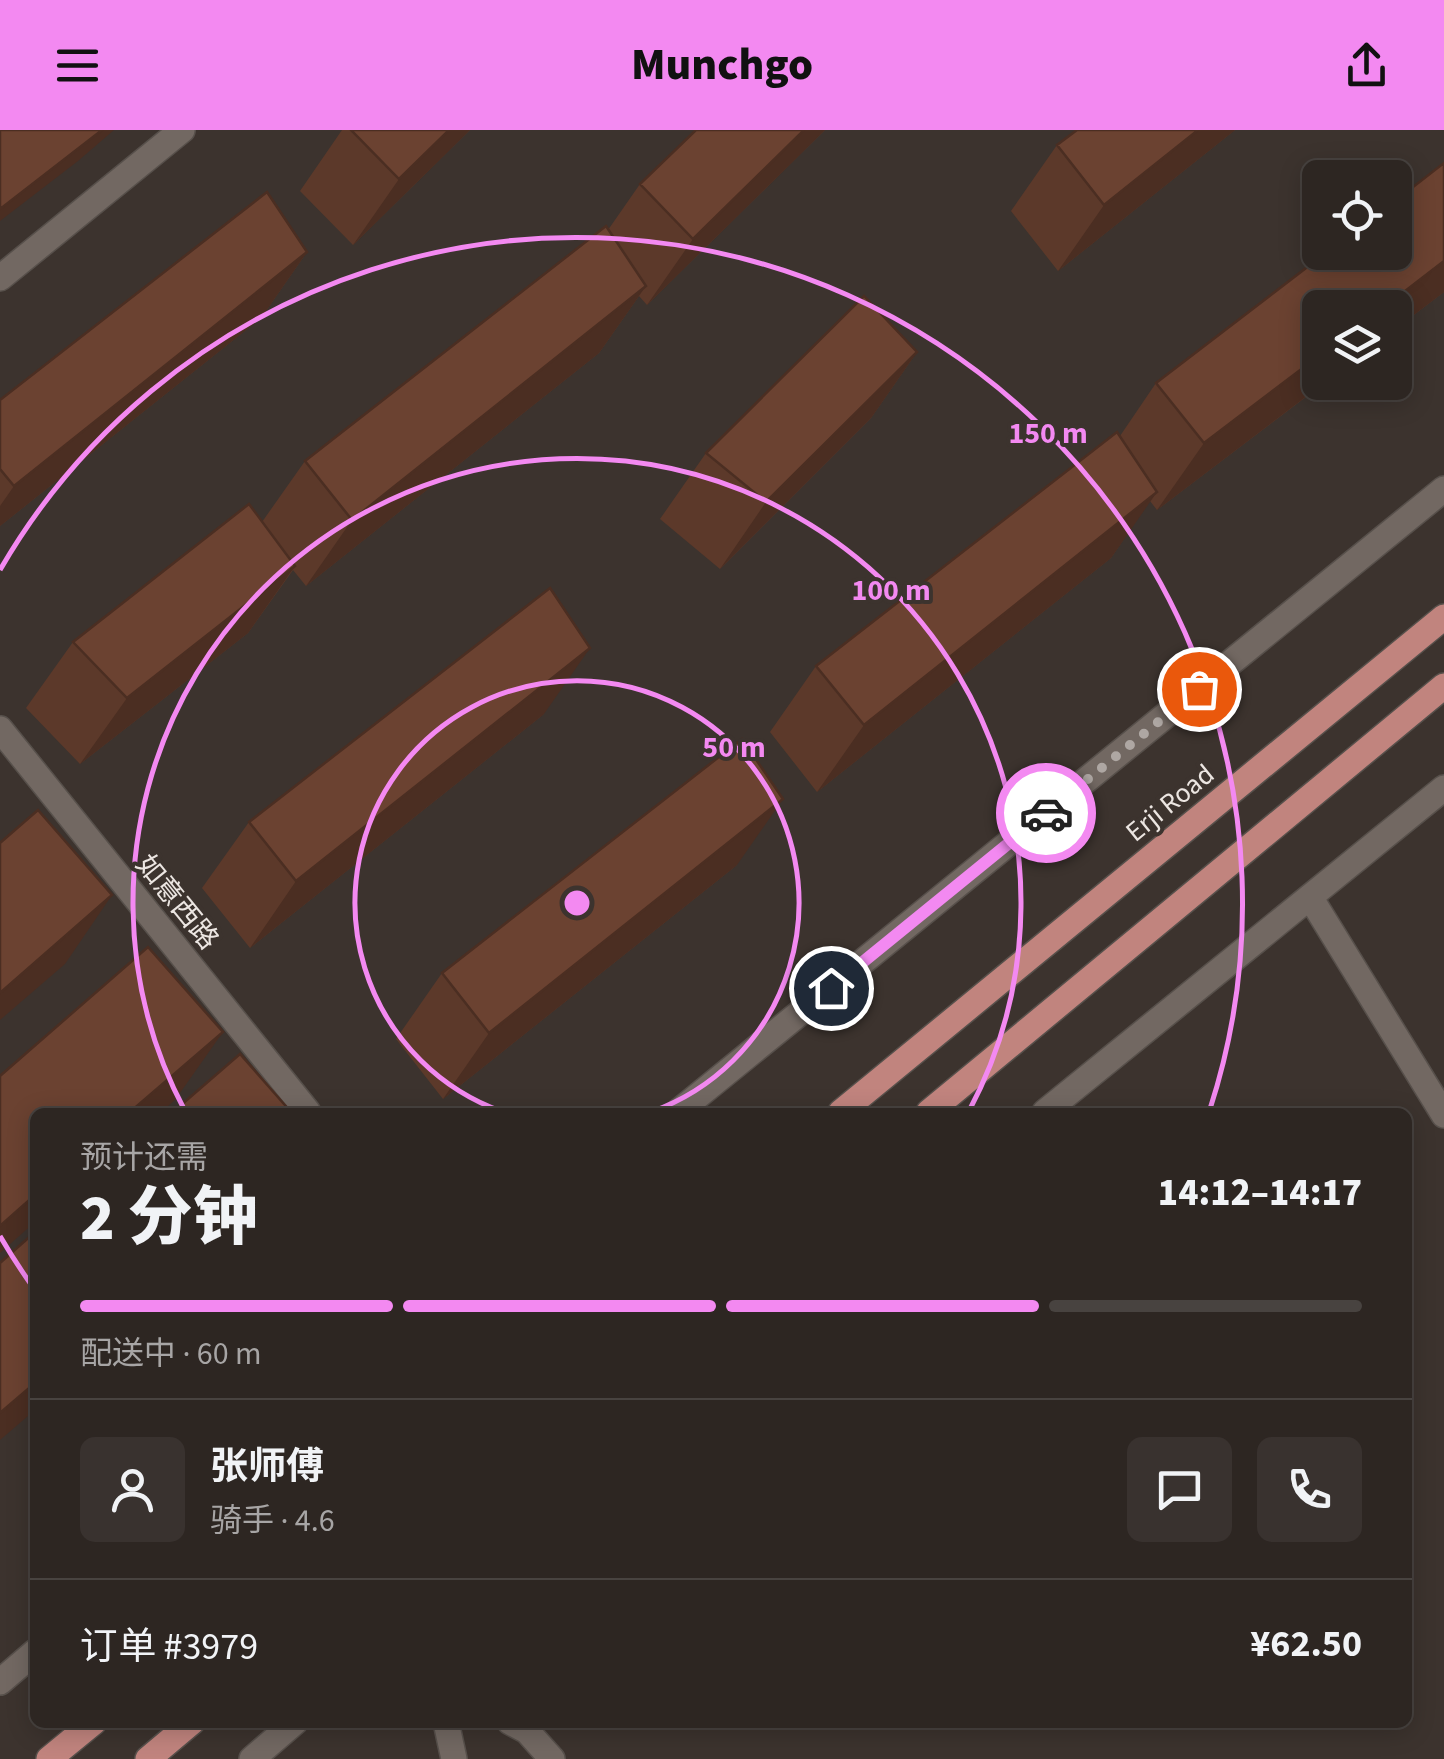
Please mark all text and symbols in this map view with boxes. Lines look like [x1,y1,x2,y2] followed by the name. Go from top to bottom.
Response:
[631,33,813,97] text: Munchgo
[50,38,105,93] icon: menu
[1339,38,1394,93] icon: share
[1302,160,1412,400] map controls
[1302,160,1412,270] button: locate
[1302,290,1412,400] button: layers
[1008,412,1088,455] text: 150 m
[851,569,931,612] text: 100 m
[1157,647,1242,732] pin
[1172,662,1227,717] icon: bag
[702,726,766,769] text: 50 m
[1117,755,1223,851] street label: Erji Road
[996,763,1096,863] courier
[1019,786,1074,841] icon: car
[126,846,228,958] street label: 如意西路
[559,885,595,921] centre of rings
[789,946,874,1031] pin
[804,961,859,1016] icon: home
[80,1135,208,1181] text: 预计还需
[1158,1166,1362,1220] text: 14:12–14:17
[80,1172,258,1265] text: 2 分钟
[80,1331,262,1377] text: 配送中 · 60 m
[80,1437,185,1542] button: person
[1127,1437,1232,1542] button: chat
[1257,1437,1362,1542] button: phone
[210,1440,324,1494] text: 张师傅
[210,1498,335,1544] text: 骑手 · 4.6
[1250,1617,1362,1671] text: ¥62.50
[80,1620,258,1674] text: 订单 #3979

